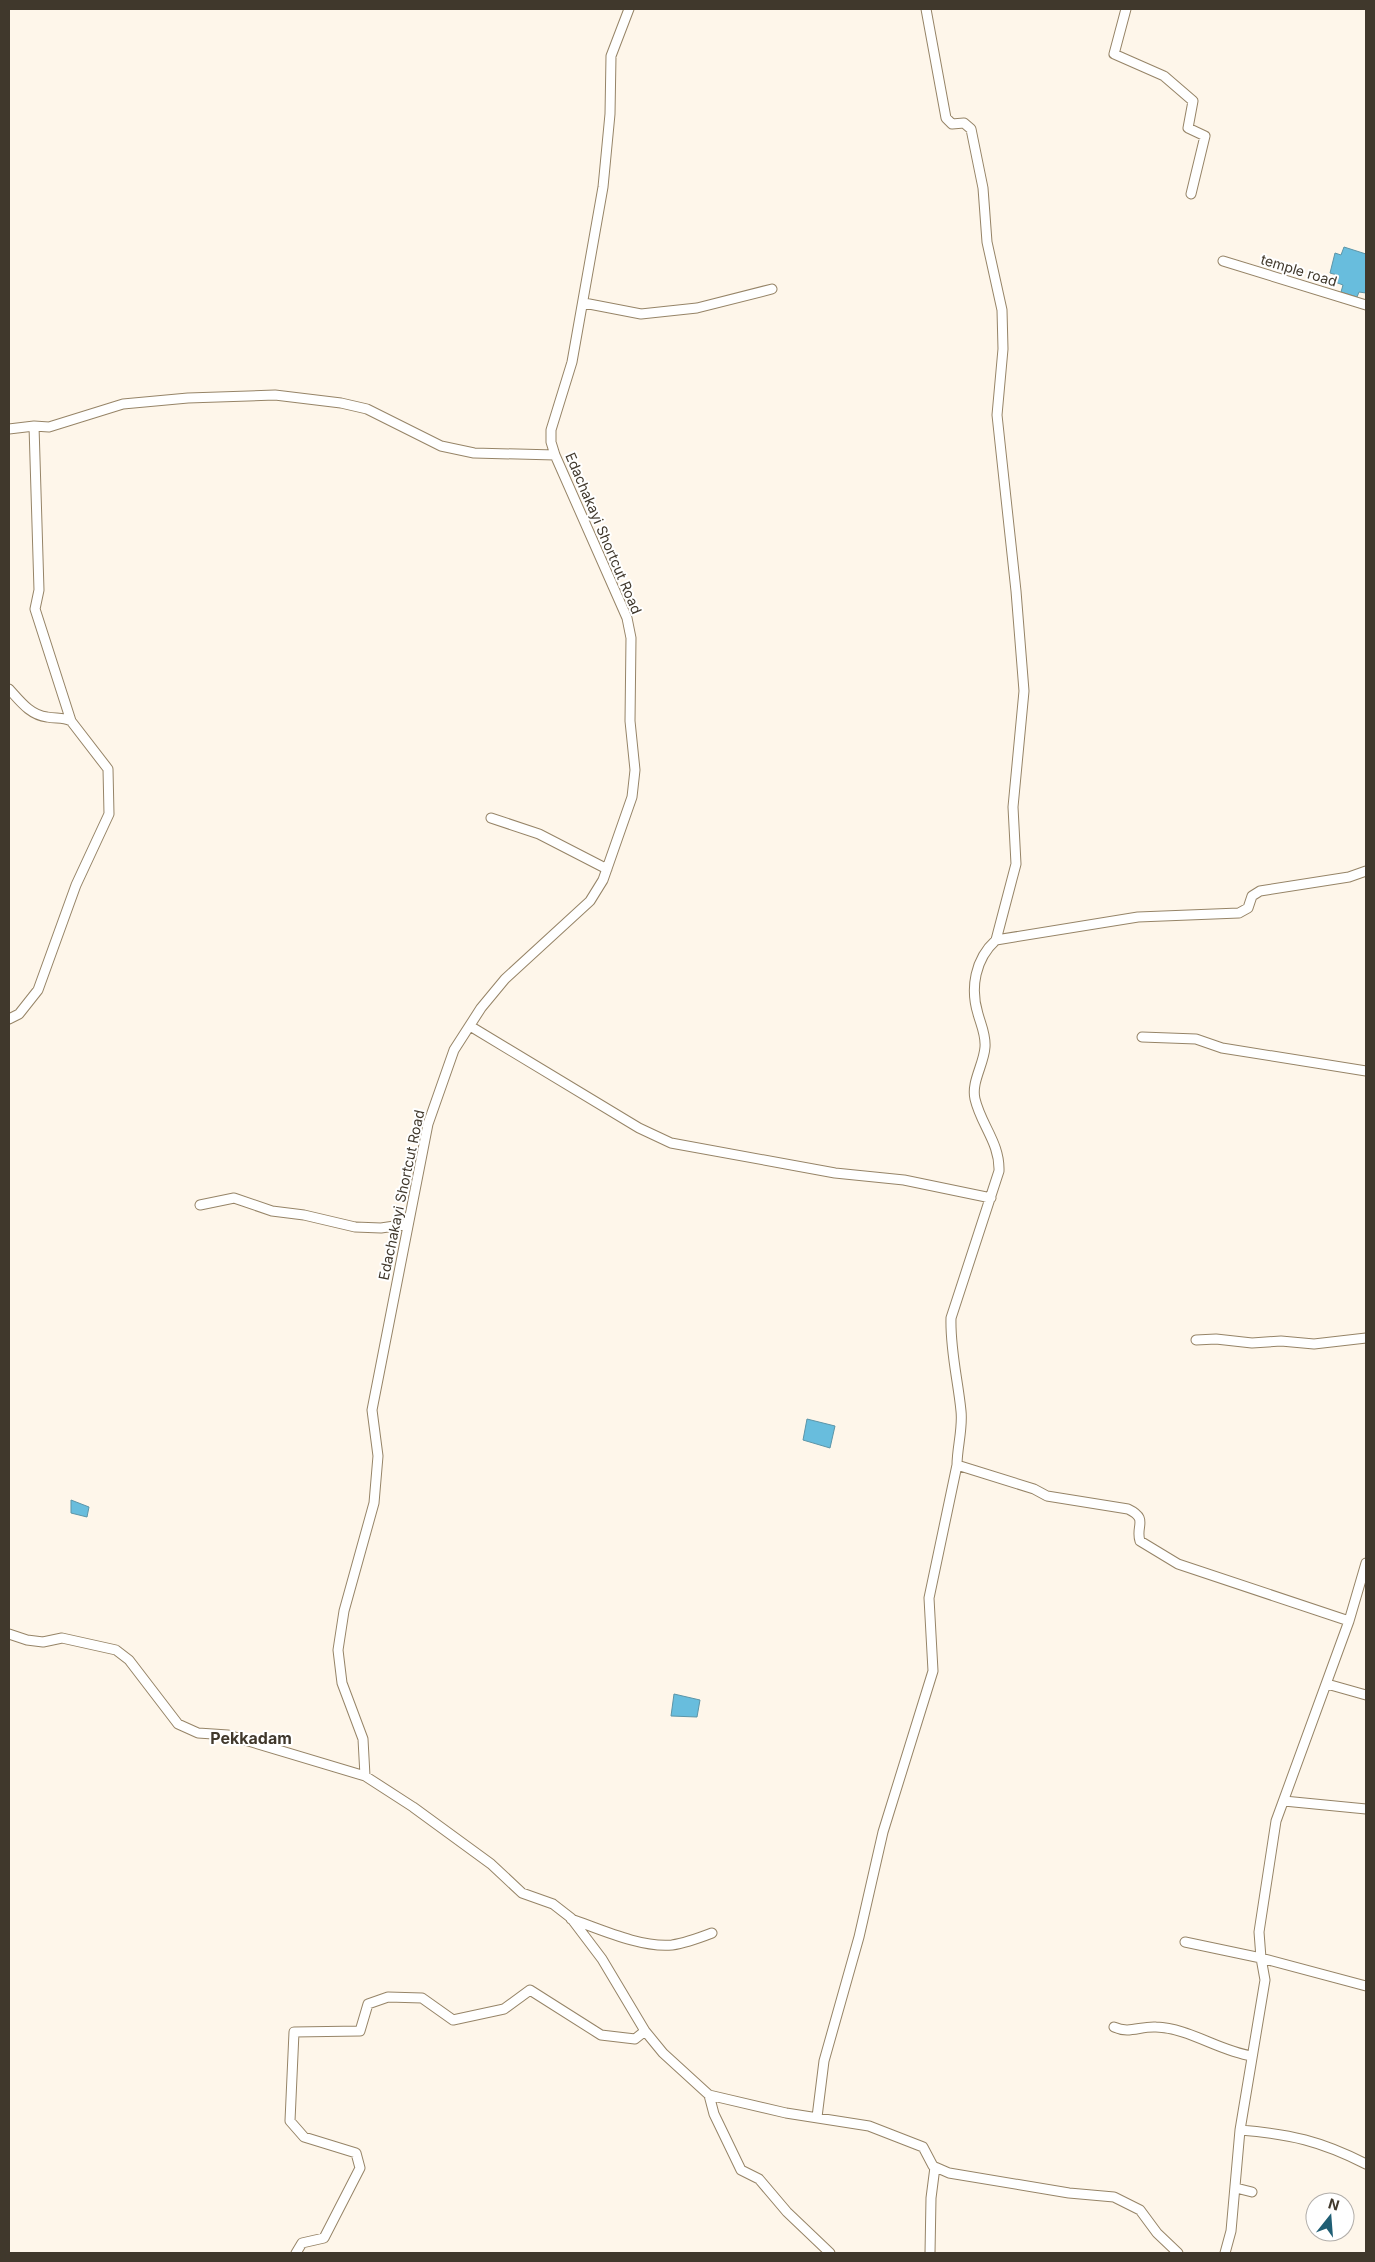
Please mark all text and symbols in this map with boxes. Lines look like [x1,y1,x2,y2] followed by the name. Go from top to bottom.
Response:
[1259,250,1339,290] street label: temple road
[562,450,646,616] street label: Edachakayi Shortcut Road
[375,1108,427,1282] street label: Edachakayi Shortcut Road
[210,1728,292,1748] district label: Pekkadam
[1305,2192,1355,2242] north arrow
[1326,2194,1342,2214] text: N

